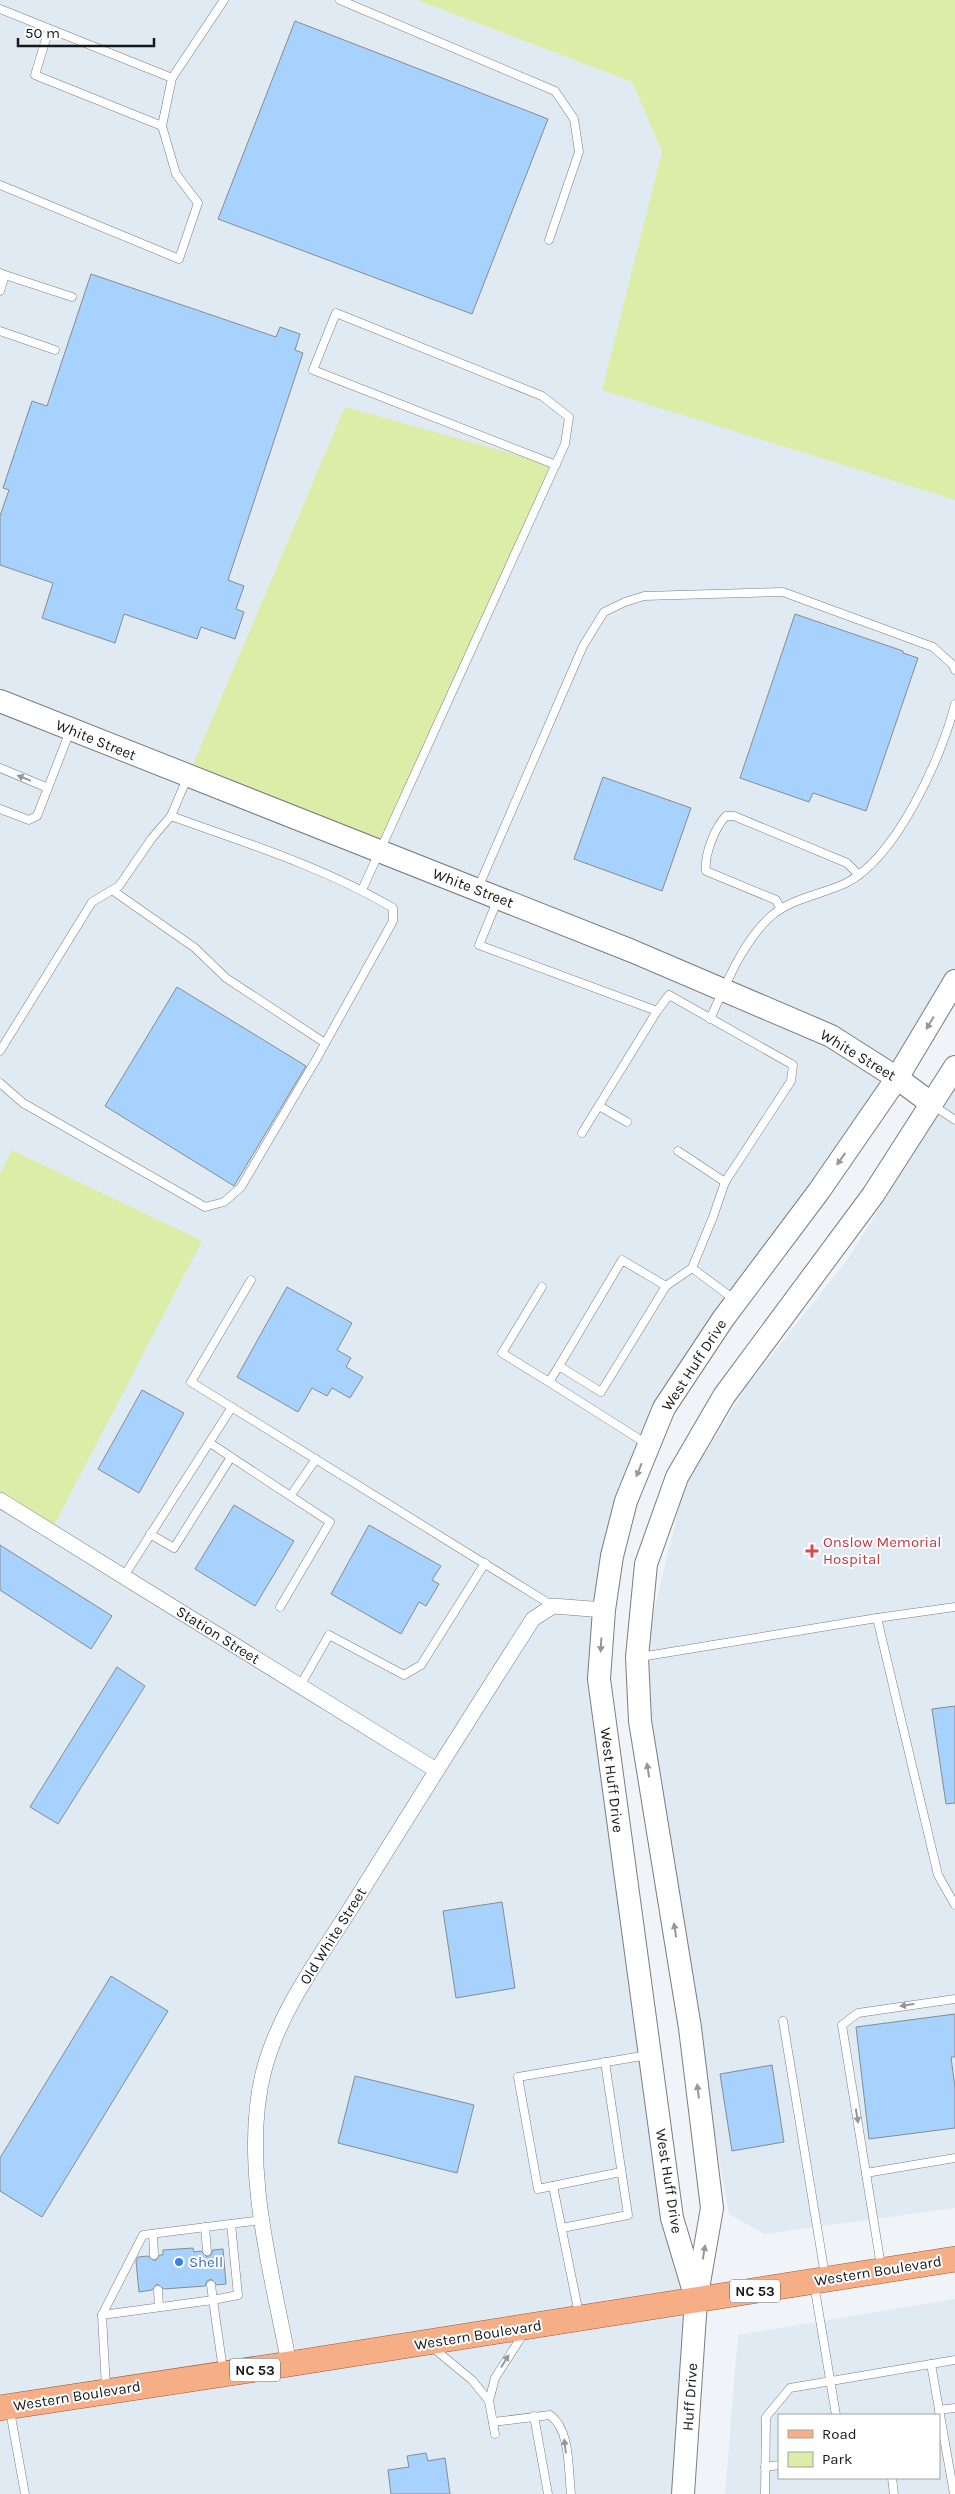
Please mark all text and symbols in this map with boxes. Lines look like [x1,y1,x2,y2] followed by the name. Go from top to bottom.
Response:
[18,15,154,47] scale bar
[25,24,60,42] text: 50 m
[53,716,139,764] street label: White Street
[16,774,31,782] one-way arrow
[430,864,516,912] street label: White Street
[926,1017,935,1030] one-way arrow
[817,1025,899,1085] street label: White Street
[836,1152,846,1166] one-way arrow
[658,1316,730,1414] street label: West Huff Drive
[635,1463,643,1478] one-way arrow
[823,1533,941,1568] place label: Onslow Memorial Hospital
[805,1544,819,1558] marker: Onslow Memorial Hospital
[173,1602,263,1668] street label: Station Street
[597,1637,605,1653] one-way arrow
[597,1726,627,1834] street label: West Huff Drive
[643,1762,651,1778] one-way arrow
[296,1884,370,1988] street label: Old White Street
[671,1922,679,1938] one-way arrow
[899,2002,915,2010] one-way arrow
[694,2083,702,2099] one-way arrow
[853,2109,861,2125] one-way arrow
[652,2127,686,2235] street label: West Huff Drive
[701,2244,709,2260] one-way arrow
[813,2252,943,2290] street label: Western Boulevard
[189,2253,223,2271] place label: Shell
[173,2256,185,2268] marker: Shell
[730,2280,780,2302] road number: NC 53
[413,2316,543,2354] street label: Western Boulevard
[500,2355,509,2368] one-way arrow
[230,2358,280,2382] road number: NC 53
[679,2362,701,2432] street label: Huff Drive
[12,2377,142,2415] street label: Western Boulevard
[778,2414,940,2479] legend
[822,2425,857,2443] text: Road
[561,2437,569,2453] one-way arrow
[822,2450,852,2468] text: Park

